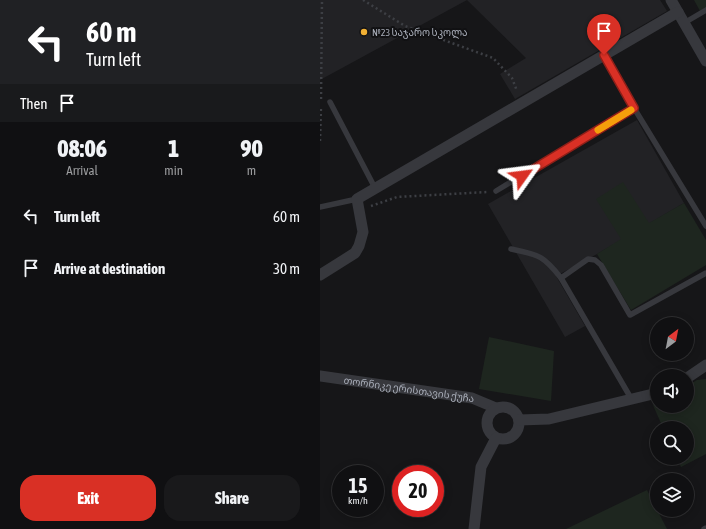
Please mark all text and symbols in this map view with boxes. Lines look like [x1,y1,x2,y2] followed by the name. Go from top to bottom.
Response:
[587,14,621,55] pin
[20,16,72,68] icon: left
[86,16,136,48] text: 60 m
[593,20,615,42] icon: arrive
[359,27,369,37] marker: №23 საჯარო სკოლა
[372,27,468,39] place label: №23 საჯარო სკოლა
[86,49,141,70] text: Turn left
[56,92,78,114] icon: arrive
[20,95,48,112] text: Then
[57,135,107,162] text: 08:06
[168,135,179,162] text: 1
[240,135,263,162] text: 90
[501,155,543,197] position arrow
[66,163,98,178] text: Arrival
[164,163,183,178] text: min
[247,163,256,178] text: m
[20,205,42,227] icon: left
[54,208,100,225] text: Turn left
[273,208,300,225] text: 60 m
[20,257,42,279] icon: arrive
[54,260,165,277] text: Arrive at destination
[273,260,300,277] text: 30 m
[650,317,694,361] north arrow
[650,317,694,517] map controls
[650,369,694,413] button: sound
[343,374,475,404] street label: თორნიკე ერისთავის ქუჩა
[650,421,694,465] button: search
[392,465,444,517] speed limit sign: 20
[650,473,694,517] button: layers
[349,474,367,497] text: 15
[20,475,156,521] button: Exit
[164,475,300,521] button: Share
[348,495,368,506] text: km/h

